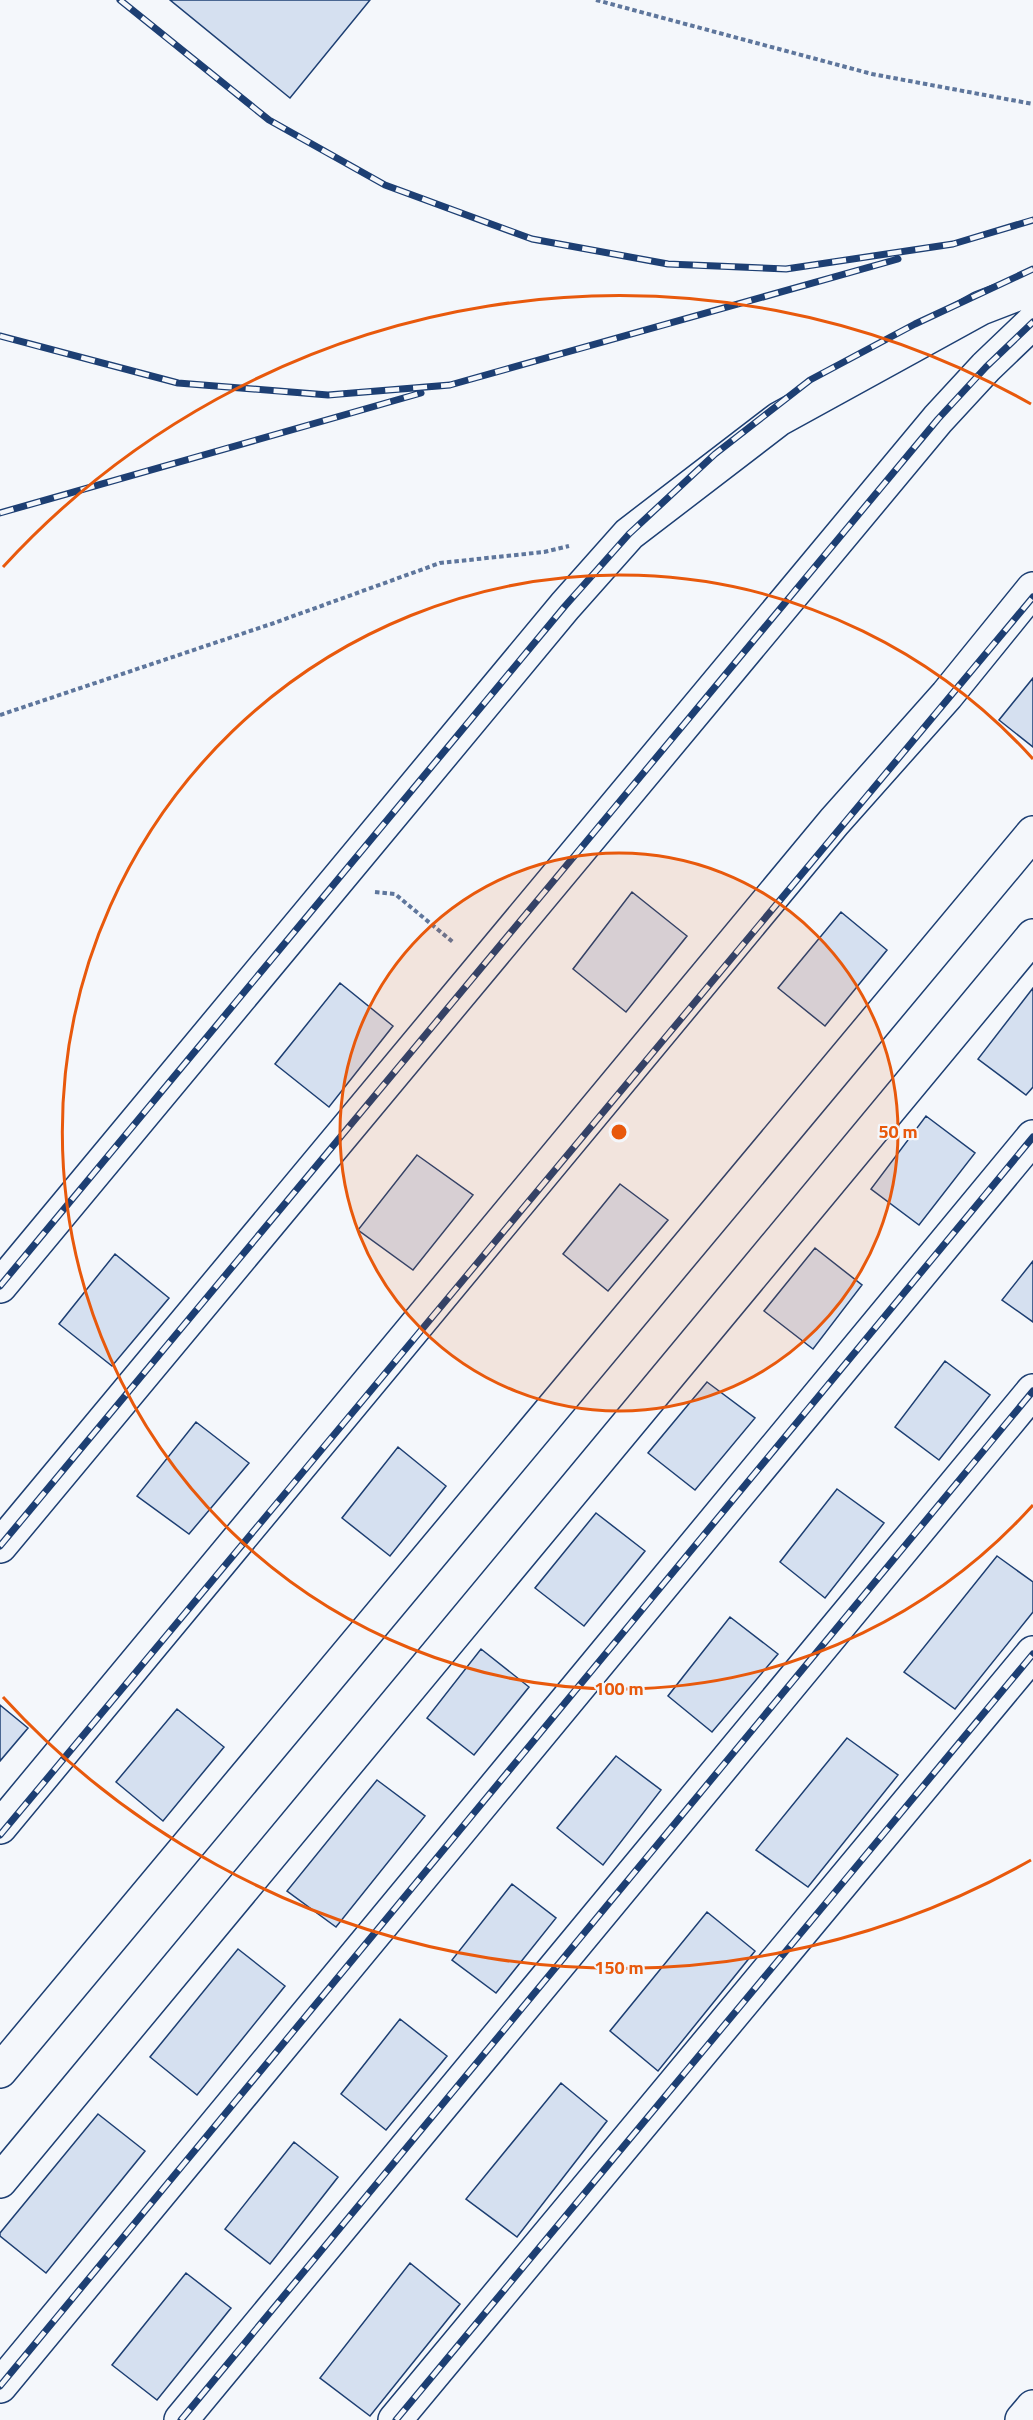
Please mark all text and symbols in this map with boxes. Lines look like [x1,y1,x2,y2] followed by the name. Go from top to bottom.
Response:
[878,1118,918,1145] text: 50 m
[609,1122,629,1142] centre of rings
[594,1675,644,1702] text: 100 m
[594,1954,644,1981] text: 150 m

